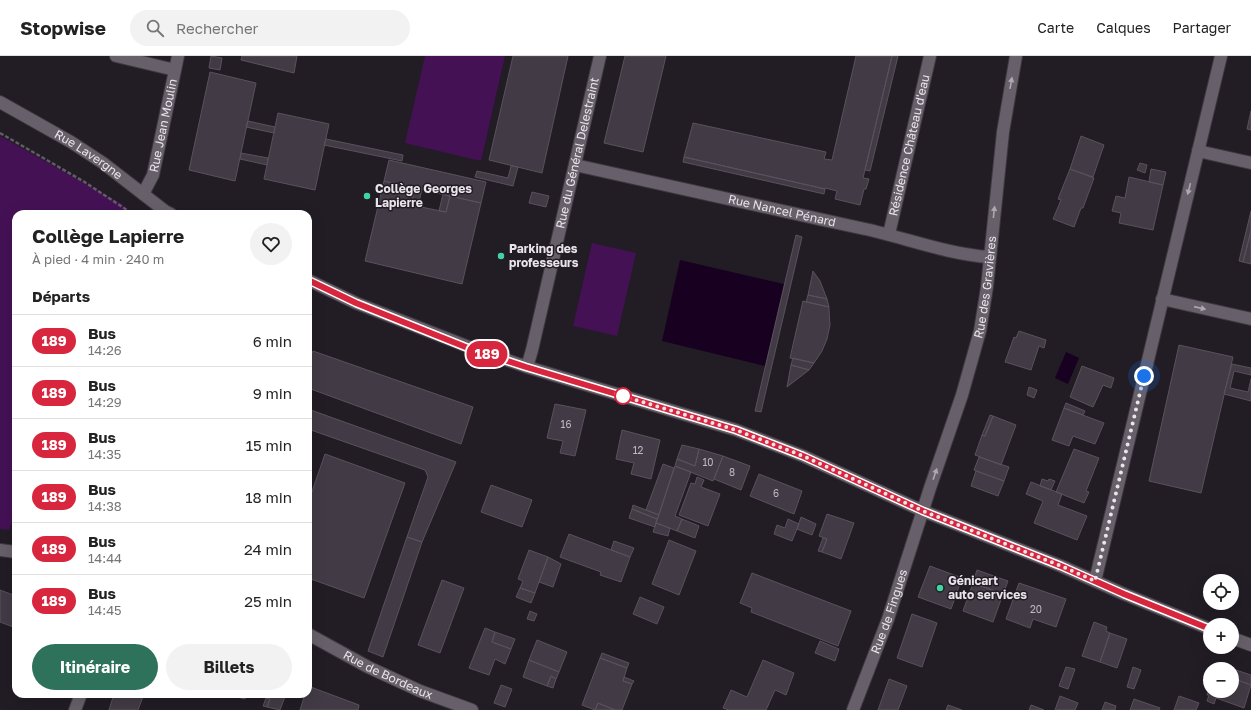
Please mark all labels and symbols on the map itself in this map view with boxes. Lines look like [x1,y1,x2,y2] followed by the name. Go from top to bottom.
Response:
[885,73,933,217] street label: Résidence Château d'eau
[552,76,602,230] street label: Rue du Général Delestraint
[146,77,180,174] street label: Rue Jean Moulin
[1008,77,1014,89] one-way arrow
[52,126,126,182] street label: Rue Lavergne
[375,181,472,210] place label: Collège Georges Lapierre
[1186,183,1192,195] one-way arrow
[362,191,372,201] marker: Collège Georges Lapierre
[727,191,837,229] street label: Rue Nancel Pénard
[991,206,997,218] one-way arrow
[970,235,999,340] street label: Rue des Gravières
[509,241,579,270] place label: Parking des professeurs
[496,251,506,261] marker: Parking des professeurs
[1194,305,1207,311] one-way arrow
[464,341,510,367] line badge: 189
[1134,366,1154,386] your location
[614,387,632,405] unlabelled marker
[561,418,571,430] house number: 16
[633,444,644,456] house number: 12
[702,456,714,468] house number: 10
[729,466,735,478] house number: 8
[932,468,938,480] one-way arrow
[773,487,779,499] house number: 6
[867,567,910,656] street label: Rue de Fingues
[948,573,1027,602] place label: Génicart auto services
[935,583,945,593] marker: Génicart auto services
[1030,603,1042,615] house number: 20
[341,647,435,702] street label: Rue de Bordeaux

